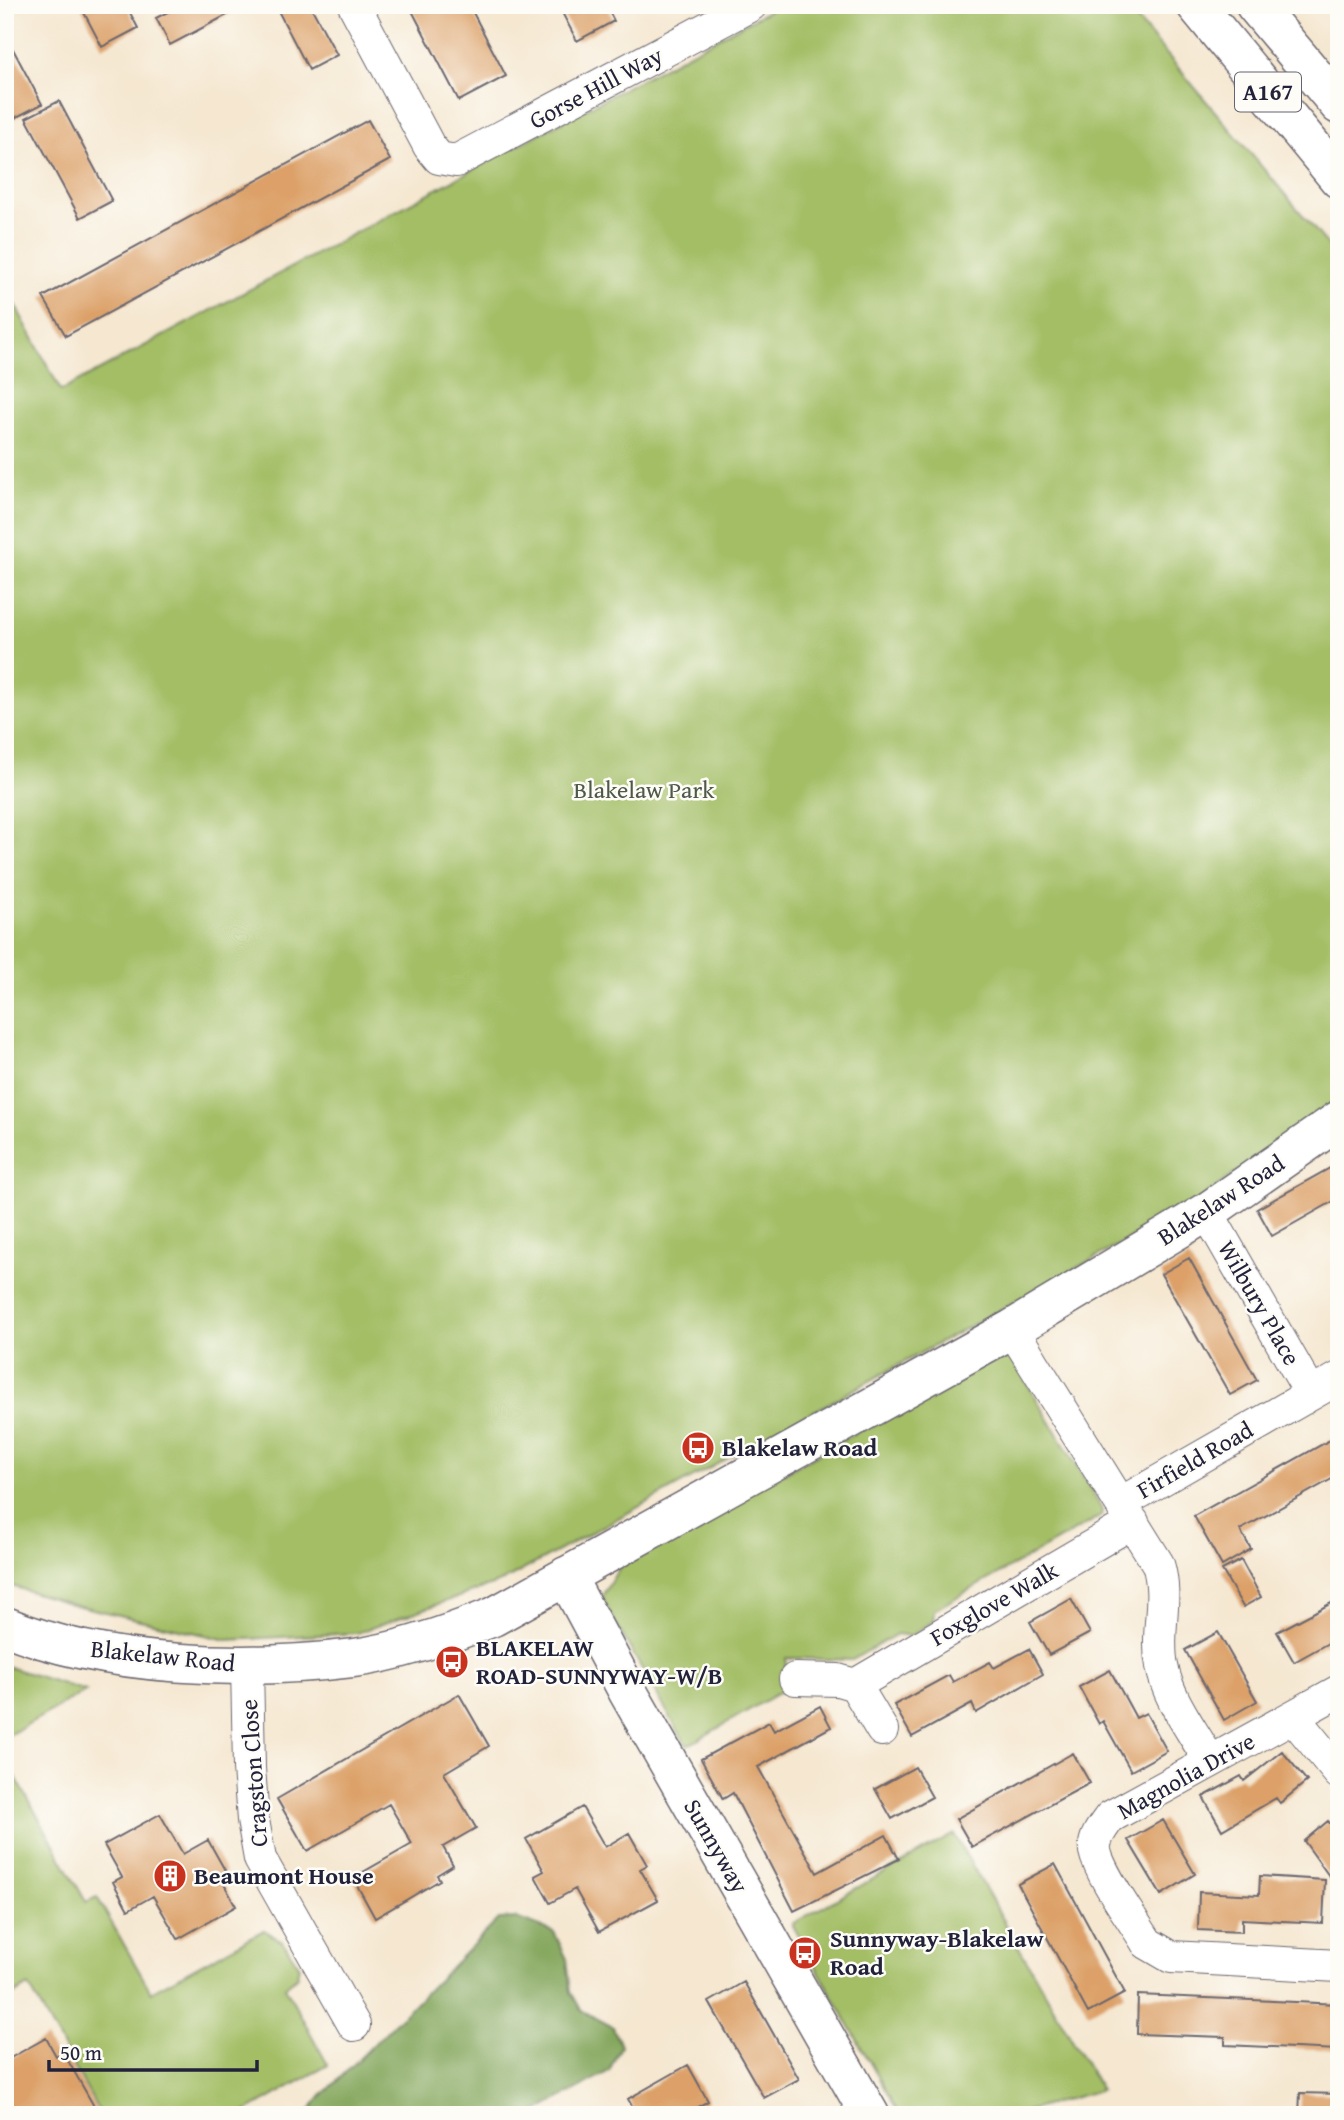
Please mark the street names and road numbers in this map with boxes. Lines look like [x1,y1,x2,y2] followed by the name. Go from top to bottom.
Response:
[523,38,669,137] street label: Gorse Hill Way
[1235,72,1301,111] road number: A167
[1150,1145,1291,1254] street label: Blakelaw Road
[1209,1234,1309,1372] street label: Wilbury Place
[1130,1412,1260,1507] street label: Firfield Road
[923,1552,1065,1654] street label: Foxglove Walk
[89,1631,237,1681] street label: Blakelaw Road
[231,1698,276,1848] street label: Cragston Close
[1111,1723,1261,1828] street label: Magnolia Drive
[675,1792,758,1899] street label: Sunnyway

